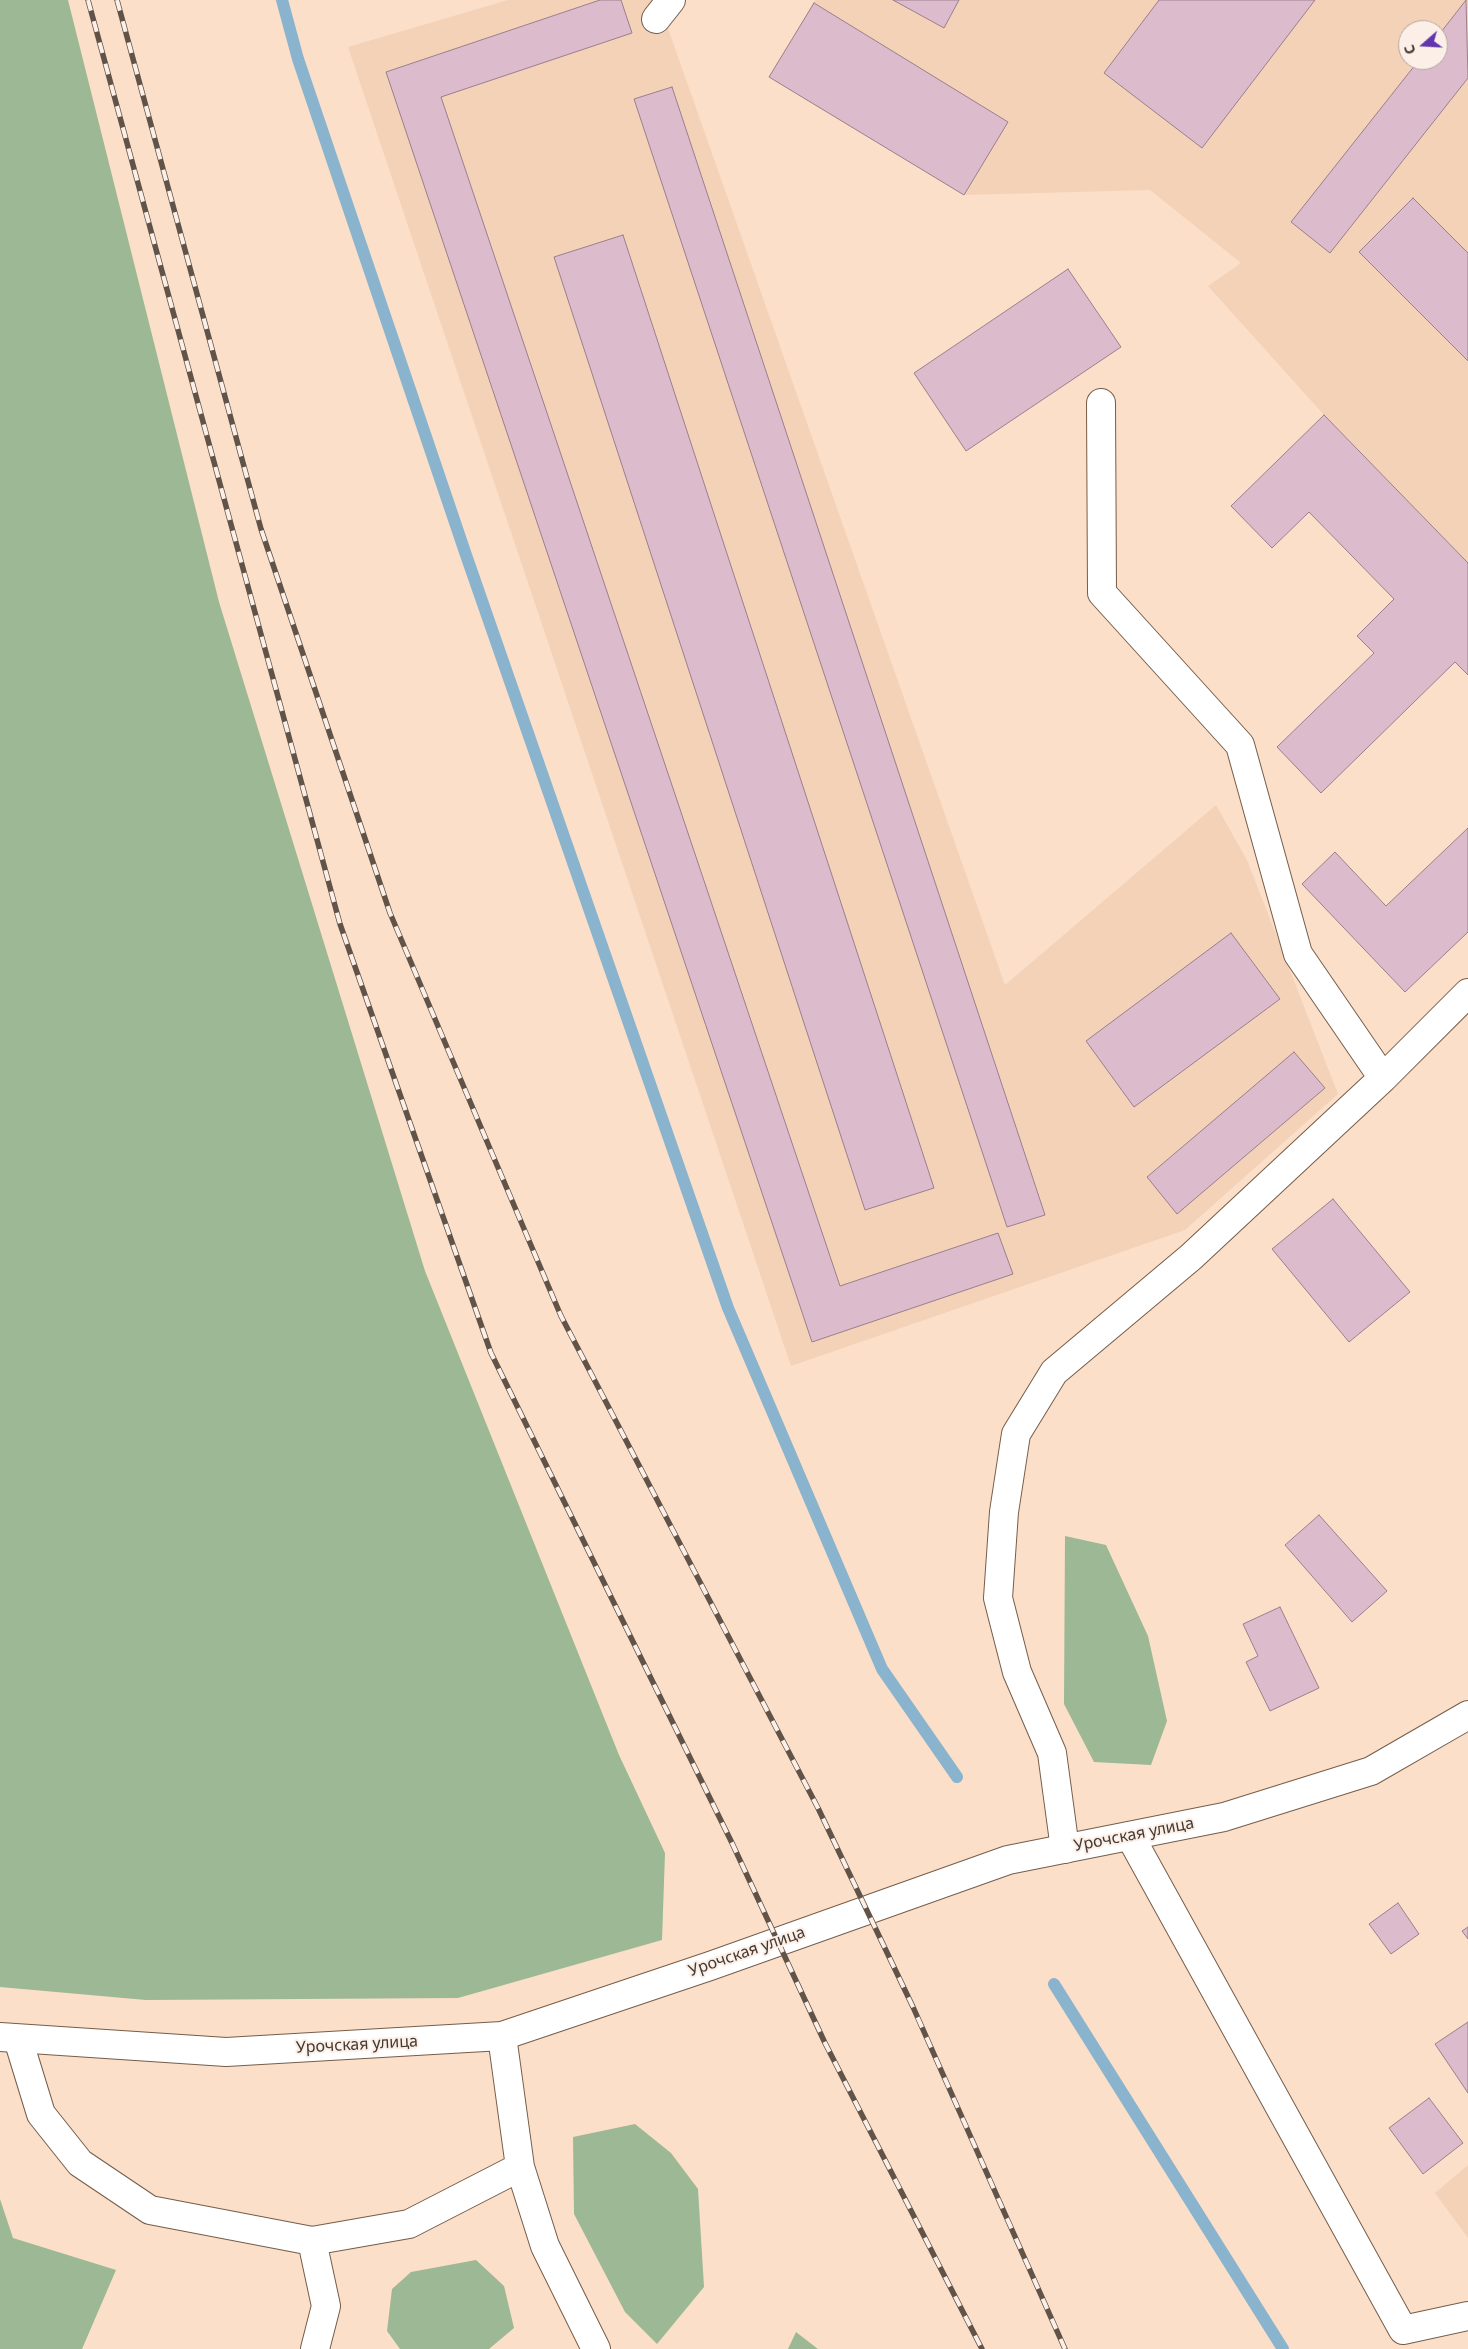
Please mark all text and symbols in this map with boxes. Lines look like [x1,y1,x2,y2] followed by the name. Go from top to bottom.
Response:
[1398,20,1448,70] north arrow
[1399,42,1420,57] text: С
[1072,1814,1196,1856] street label: Урочская улица
[686,1923,808,1981] street label: Урочская улица
[296,2032,418,2058] street label: Урочская улица

